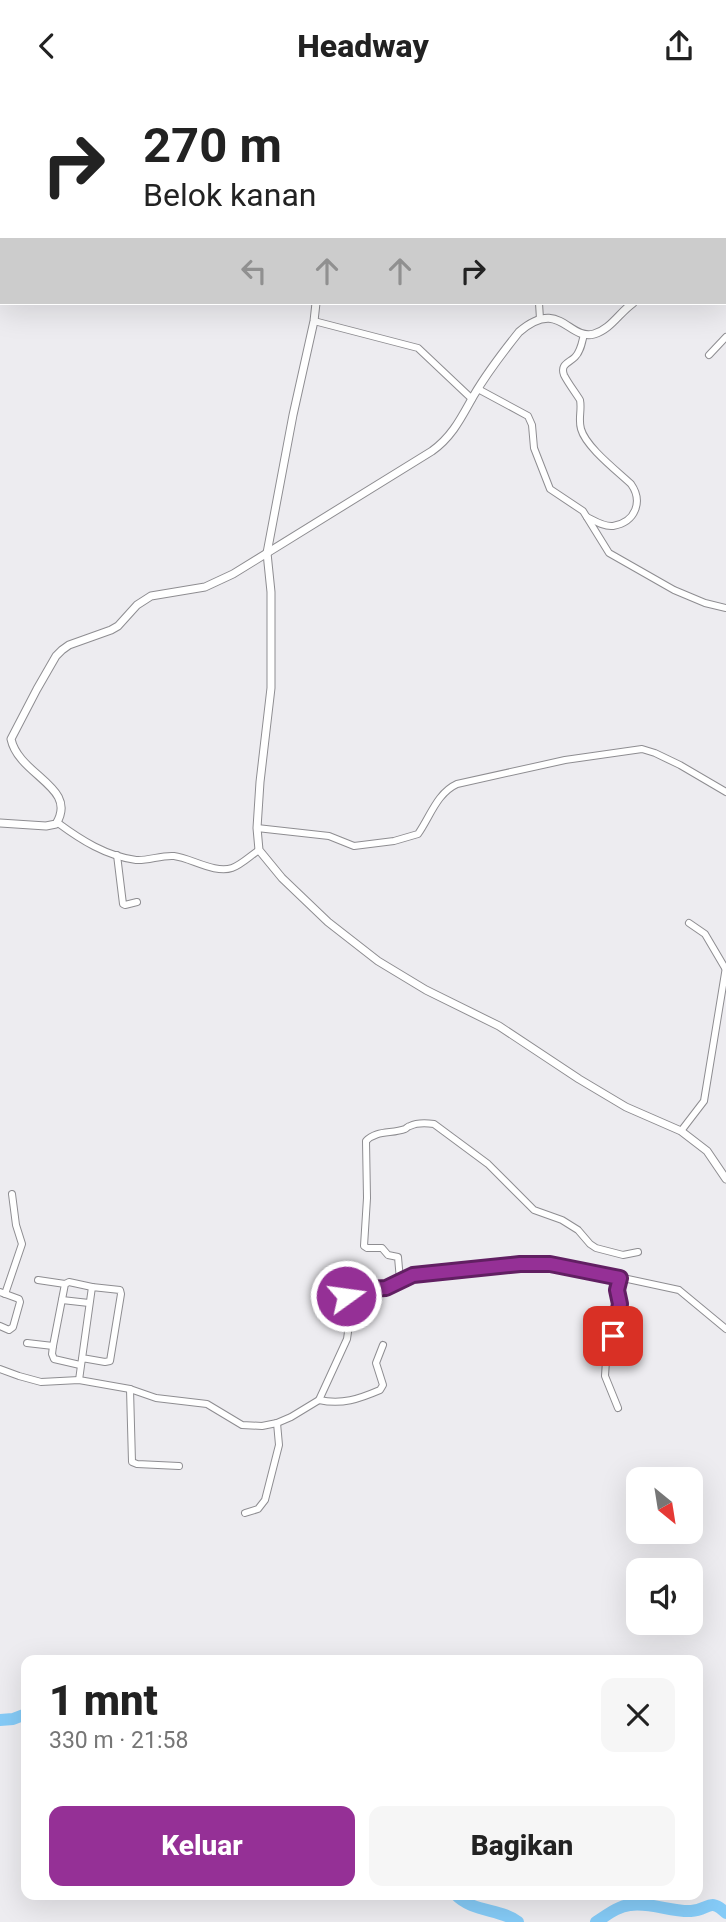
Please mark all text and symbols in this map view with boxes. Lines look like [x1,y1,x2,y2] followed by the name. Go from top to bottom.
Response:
[28,27,66,65] icon: back
[297,27,429,65] text: Headway
[660,27,698,65] icon: share
[143,117,282,174] text: 270 m
[28,119,119,210] icon: right
[143,176,316,214] text: Belok kanan
[235,252,273,290] icon: left
[308,252,346,290] icon: ahead
[381,252,419,290] icon: ahead
[454,252,492,290] icon: right
[309,1259,383,1333] position arrow
[583,1306,643,1366] pin
[594,1317,632,1355] icon: arrive
[626,1467,704,1543] north arrow
[626,1467,703,1635] map controls
[626,1558,703,1635] button: sound
[49,1676,158,1725] text: 1 mnt
[601,1678,675,1752] button: close
[49,1727,188,1754] text: 330 m · 21:58
[49,1806,355,1886] button: Keluar
[369,1806,675,1886] button: Bagikan

